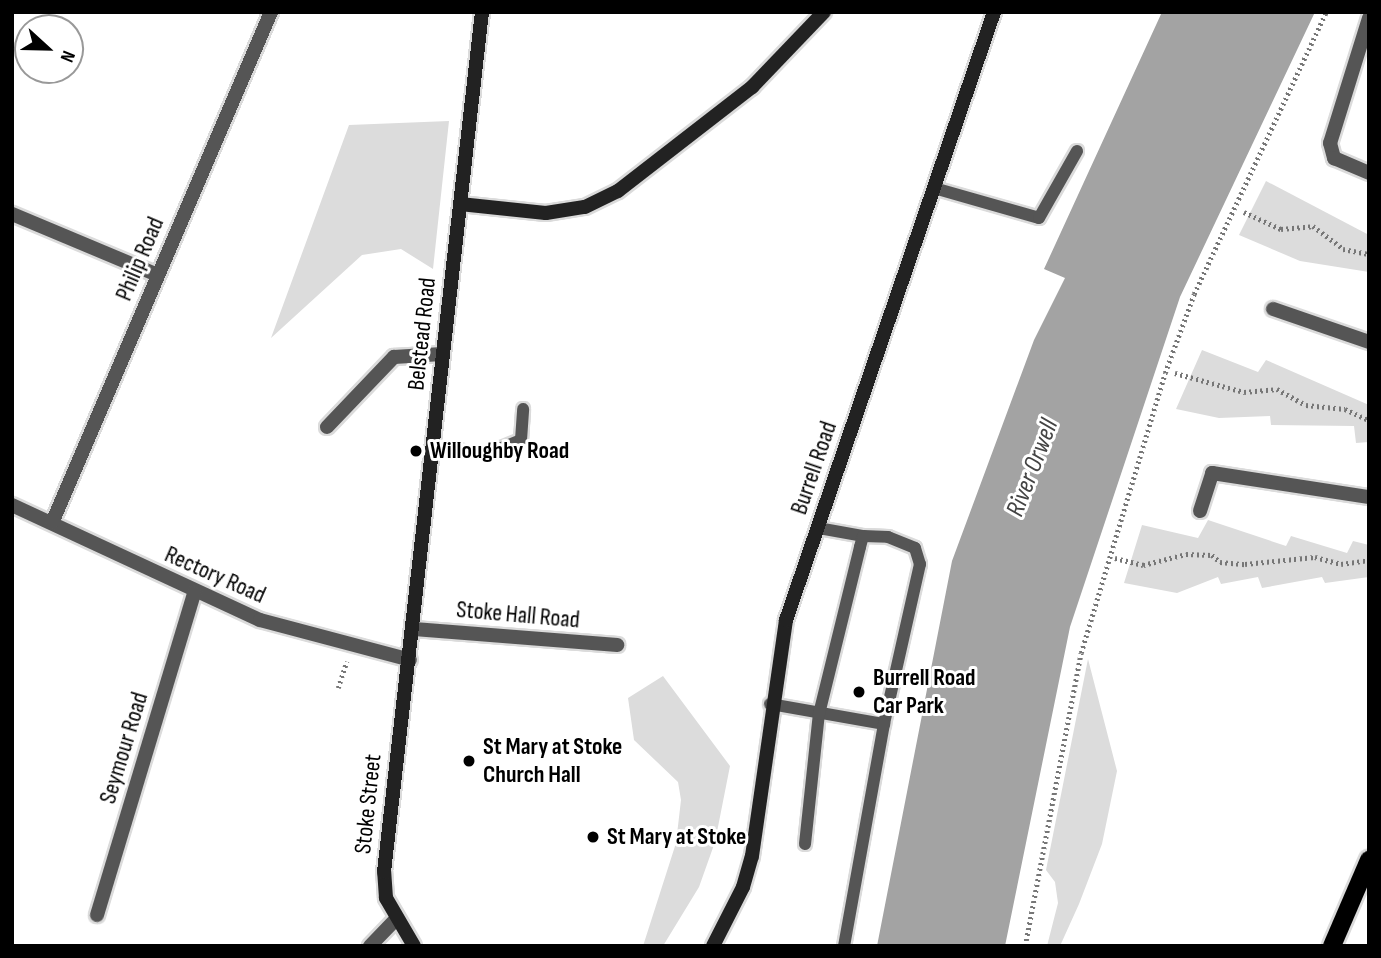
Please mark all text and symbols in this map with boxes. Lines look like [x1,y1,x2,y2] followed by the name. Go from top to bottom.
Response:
[14,14,84,84] north arrow
[55,47,80,65] text: N
[110,213,170,305] street label: Philip Road
[402,276,442,392] street label: Belstead Road
[1000,415,1066,521] water label: River Orwell
[785,418,843,518] street label: Burrell Road
[430,437,569,465] place label: Willoughby Road
[408,443,424,459] marker: Willoughby Road
[160,540,270,610] street label: Rectory Road
[455,595,581,635] street label: Stoke Hall Road
[873,664,975,720] place label: Burrell Road Car Park
[851,684,867,700] marker: Burrell Road Car Park
[93,689,155,807] street label: Seymour Road
[483,733,622,789] place label: St Mary at Stoke Church Hall
[348,753,388,855] street label: Stoke Street
[461,753,477,769] marker: St Mary at Stoke Church Hall
[607,823,746,851] place label: St Mary at Stoke
[585,829,601,845] marker: St Mary at Stoke

